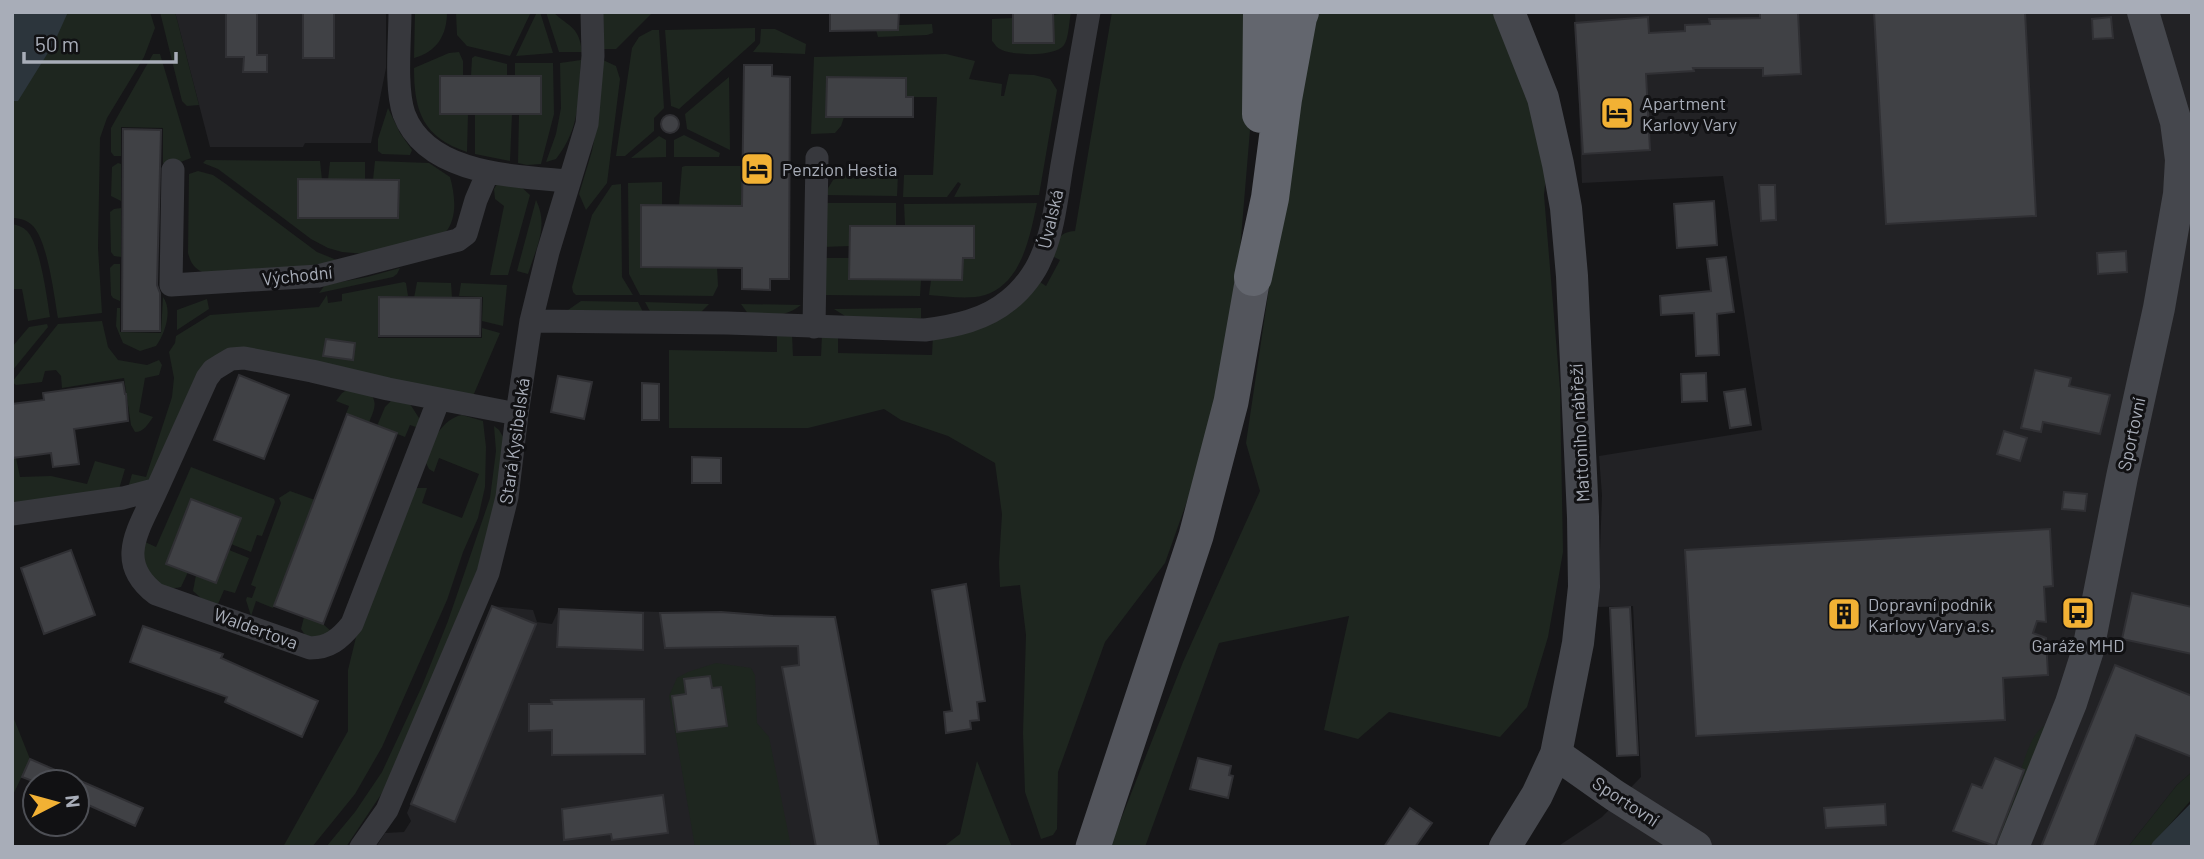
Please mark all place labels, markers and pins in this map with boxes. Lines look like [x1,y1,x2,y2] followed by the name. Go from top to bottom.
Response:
[1642,92,1737,135] place label: Apartment Karlovy Vary
[1598,94,1636,132] hotel icon: Apartment Karlovy Vary
[738,150,776,188] hotel icon: Penzion Hestia
[782,158,898,180] place label: Penzion Hestia
[1868,593,1995,636] place label: Dopravní podnik Karlovy Vary a.s.
[2059,594,2097,632] bus stop icon: Garáže MHD
[1825,595,1863,633] building icon: Dopravní podnik Karlovy Vary a.s.
[2032,634,2124,656] place label: Garáže MHD

